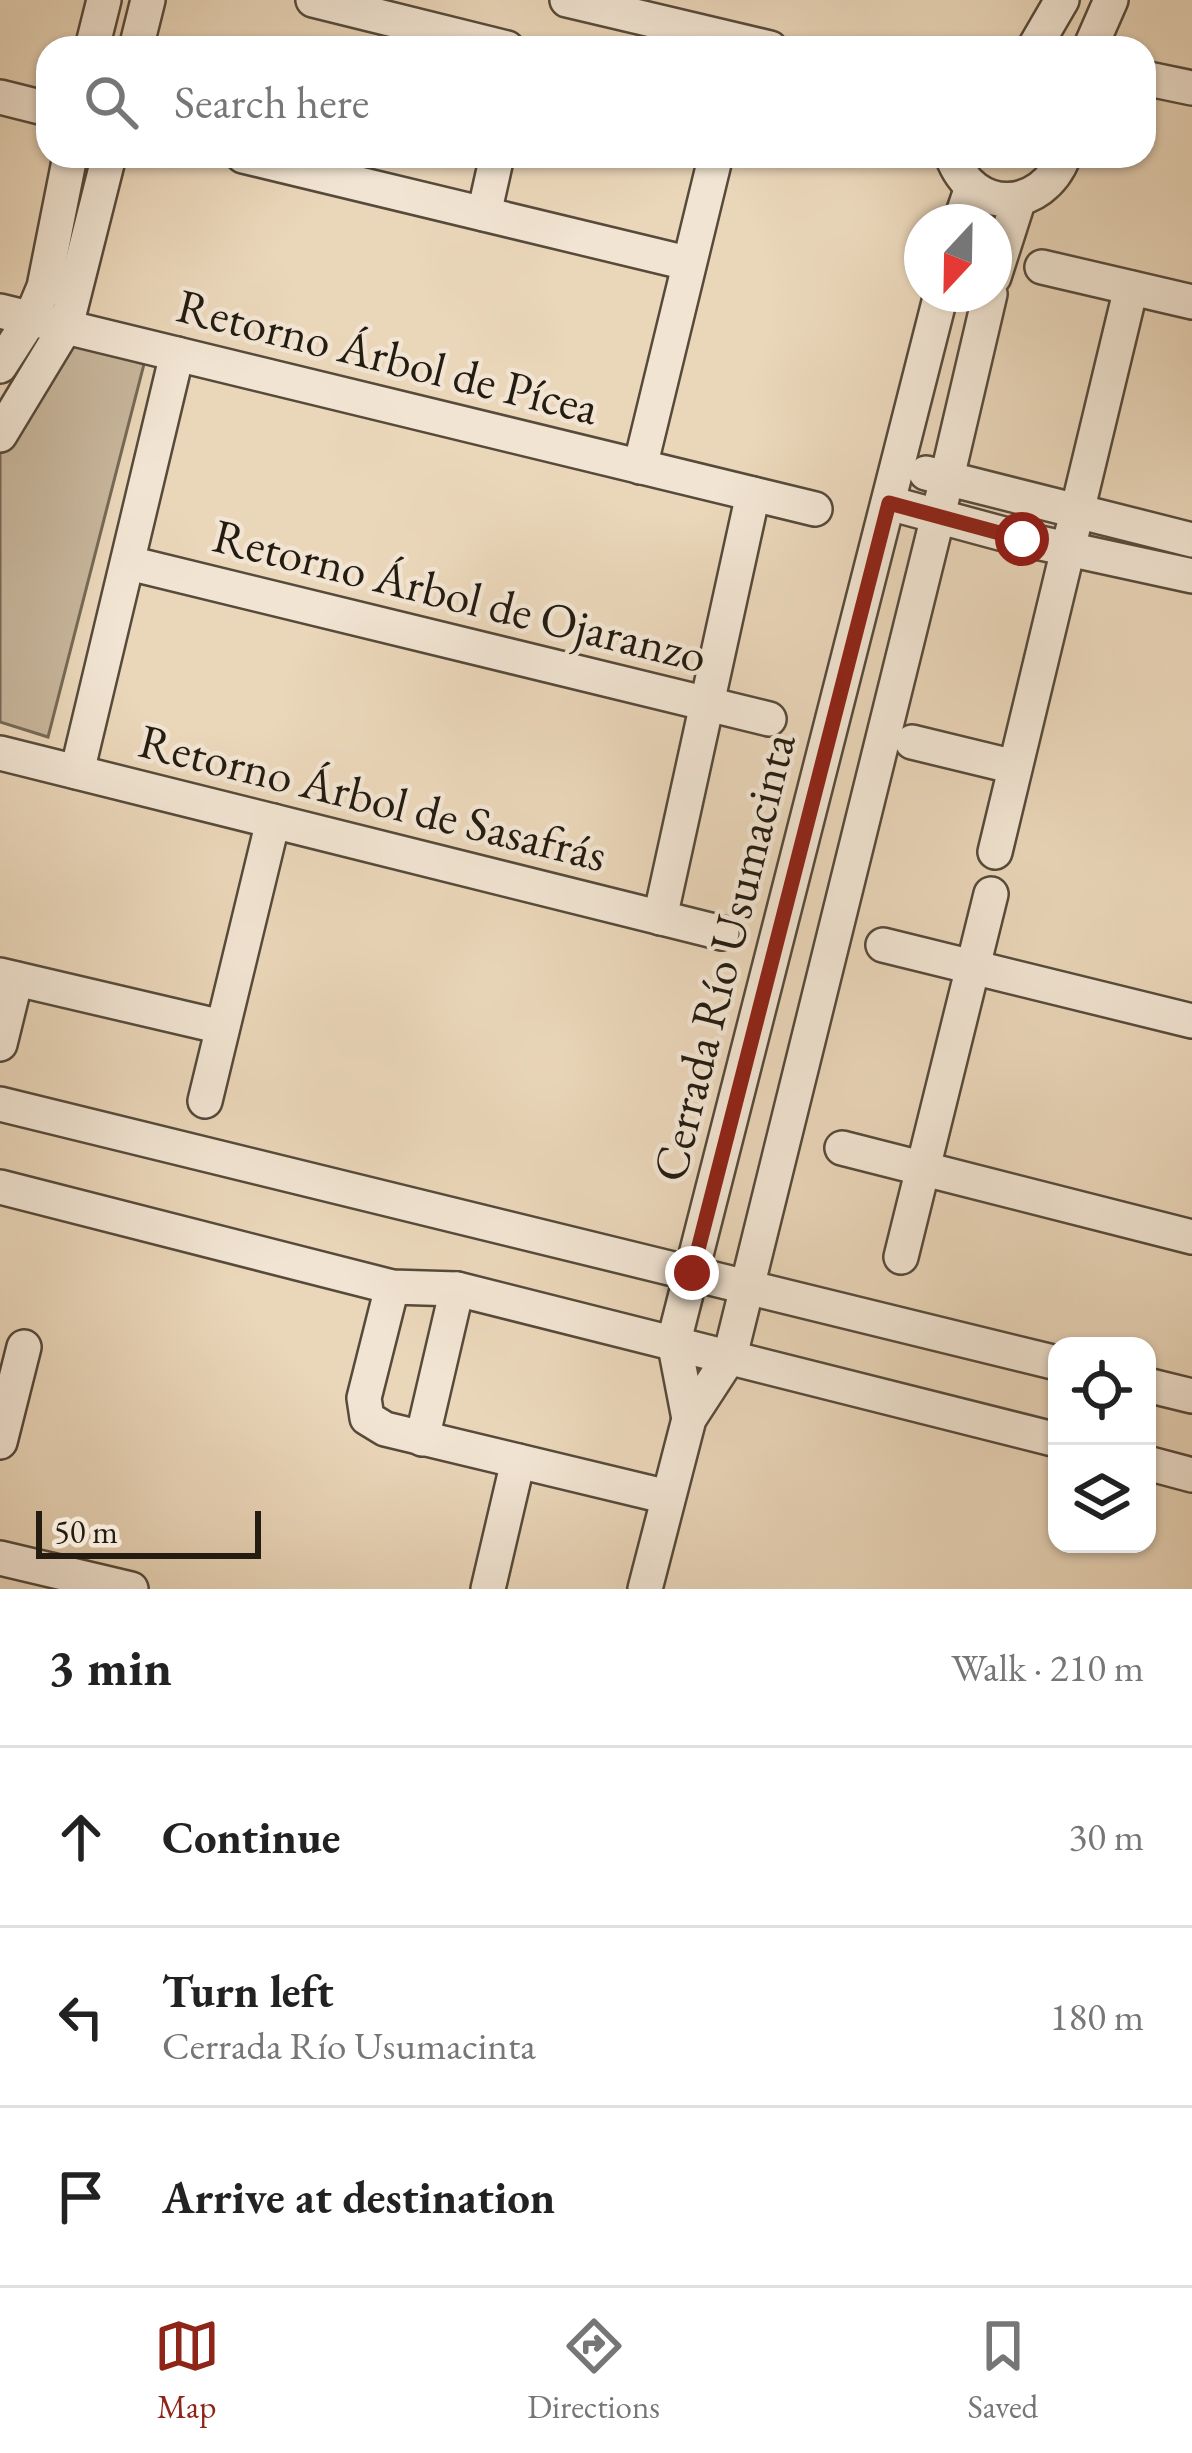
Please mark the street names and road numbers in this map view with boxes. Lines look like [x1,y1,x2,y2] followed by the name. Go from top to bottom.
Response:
[171,274,606,439] street label: Retorno Árbol de Pícea
[207,504,713,686] street label: Retorno Árbol de Ojaranzo
[133,709,613,885] street label: Retorno Árbol de Sasafrás
[637,726,809,1188] street label: Cerrada Río Usumacinta

